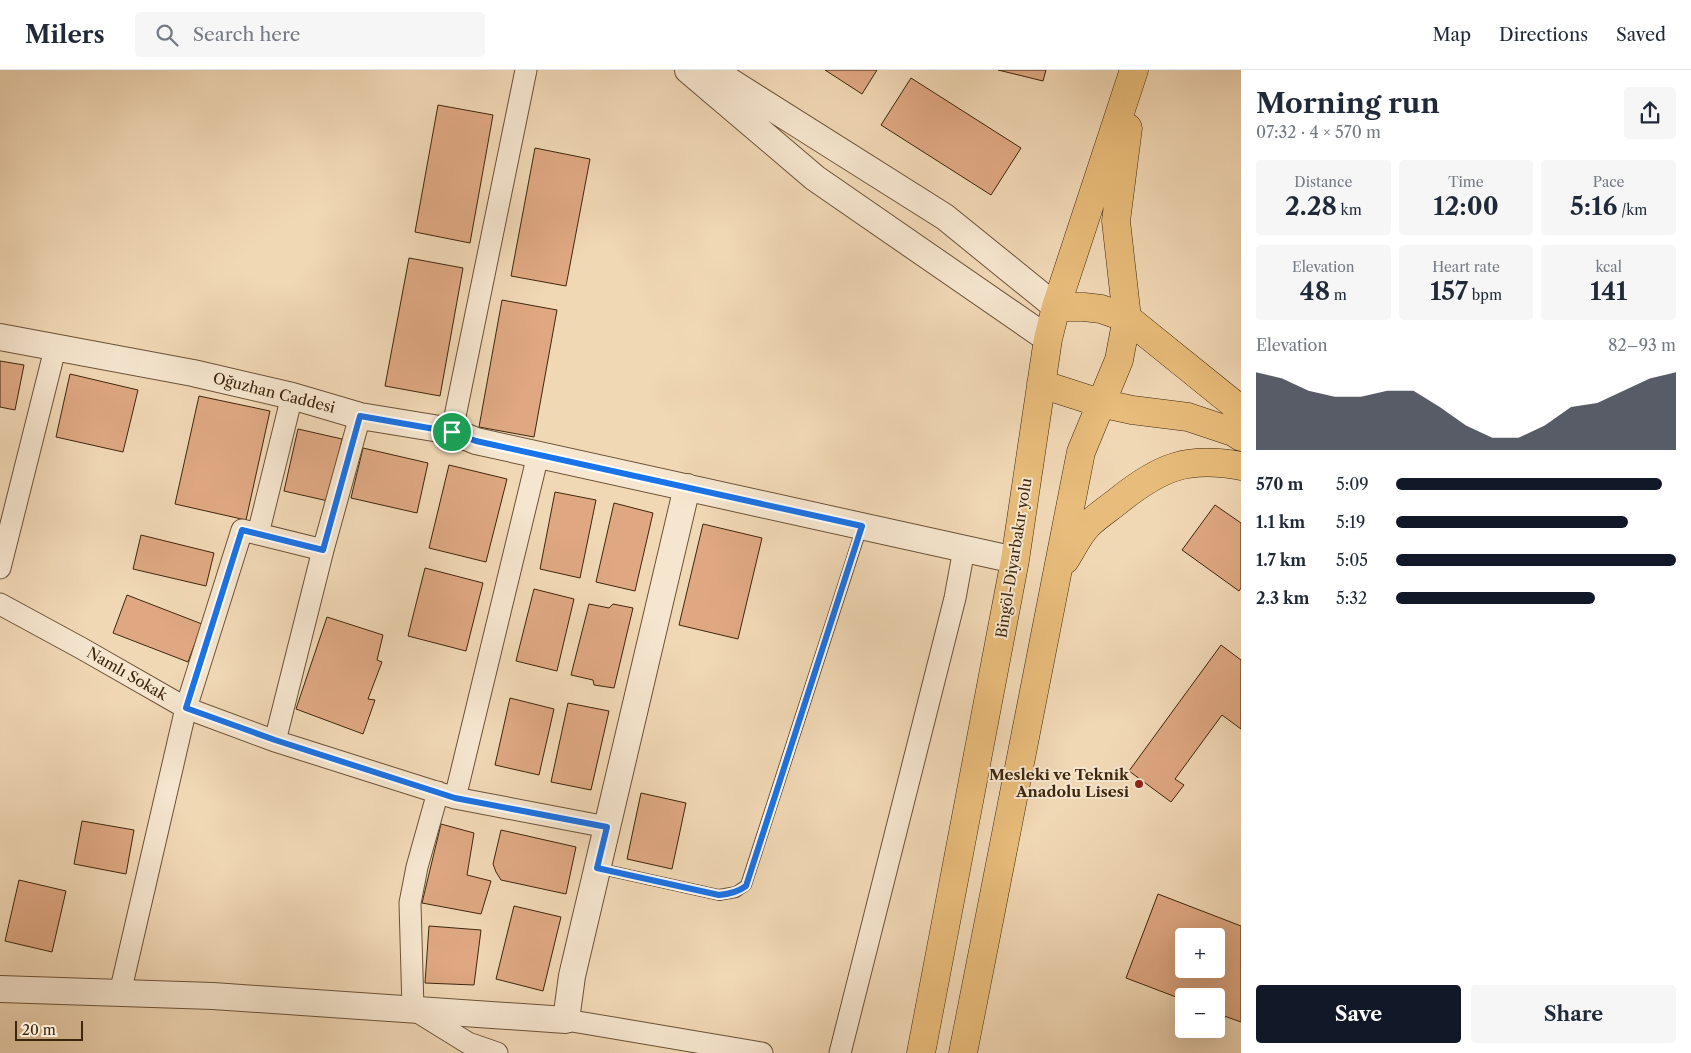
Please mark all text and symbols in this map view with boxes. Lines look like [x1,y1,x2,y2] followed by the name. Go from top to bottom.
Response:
[135,12,485,57] search box
[25,20,105,49] text: Milers
[153,21,181,49] icon: search
[193,23,300,46] text: Search here
[1432,24,1471,46] text: Map
[1499,24,1588,46] text: Directions
[1616,24,1666,46] text: Saved
[1256,86,1440,120] text: Morning run
[1624,87,1676,139] button: share
[1256,122,1381,142] text: 07:32 · 4 × 570 m
[1294,173,1352,191] text: Distance
[1448,173,1484,191] text: Time
[1593,173,1624,191] text: Pace
[1285,191,1337,222] text: 2.28
[1433,191,1499,222] text: 12:00
[1570,191,1617,222] text: 5:16
[1337,201,1362,219] text: km
[1617,201,1647,219] text: /km
[1292,258,1355,276] text: Elevation
[1432,258,1500,276] text: Heart rate
[1595,258,1622,276] text: kcal
[1300,276,1330,307] text: 48
[1430,276,1468,307] text: 157
[1590,276,1627,307] text: 141
[1330,286,1347,304] text: m
[1468,286,1502,304] text: bpm
[1256,335,1327,355] text: Elevation
[1608,335,1676,355] text: 82–93 m
[211,368,338,417] street label: Oğuzhan Caddesi
[431,411,473,453] pin
[438,418,466,446] icon: arrive
[1256,474,1303,494] text: 570 m
[1336,474,1369,494] text: 5:09
[991,476,1036,639] street label: Bingöl-Diyarbakır yolu
[1256,512,1305,532] text: 1.1 km
[1336,512,1365,532] text: 5:19
[1256,550,1306,570] text: 1.7 km
[1336,550,1368,570] text: 5:05
[1256,588,1309,608] text: 2.3 km
[1336,588,1367,608] text: 5:32
[84,643,172,705] street label: Namlı Sokak
[989,765,1130,801] place label: Mesleki ve Teknik Anadolu Lisesi
[1133,778,1145,790] marker: Mesleki ve Teknik Anadolu Lisesi
[1175,928,1225,1038] map controls
[1175,928,1225,978] button: +
[1256,985,1461,1043] button: Save
[1471,985,1676,1043] button: Share
[1175,988,1225,1038] button: −
[15,1018,82,1041] scale bar
[22,1021,56,1039] text: 20 m

